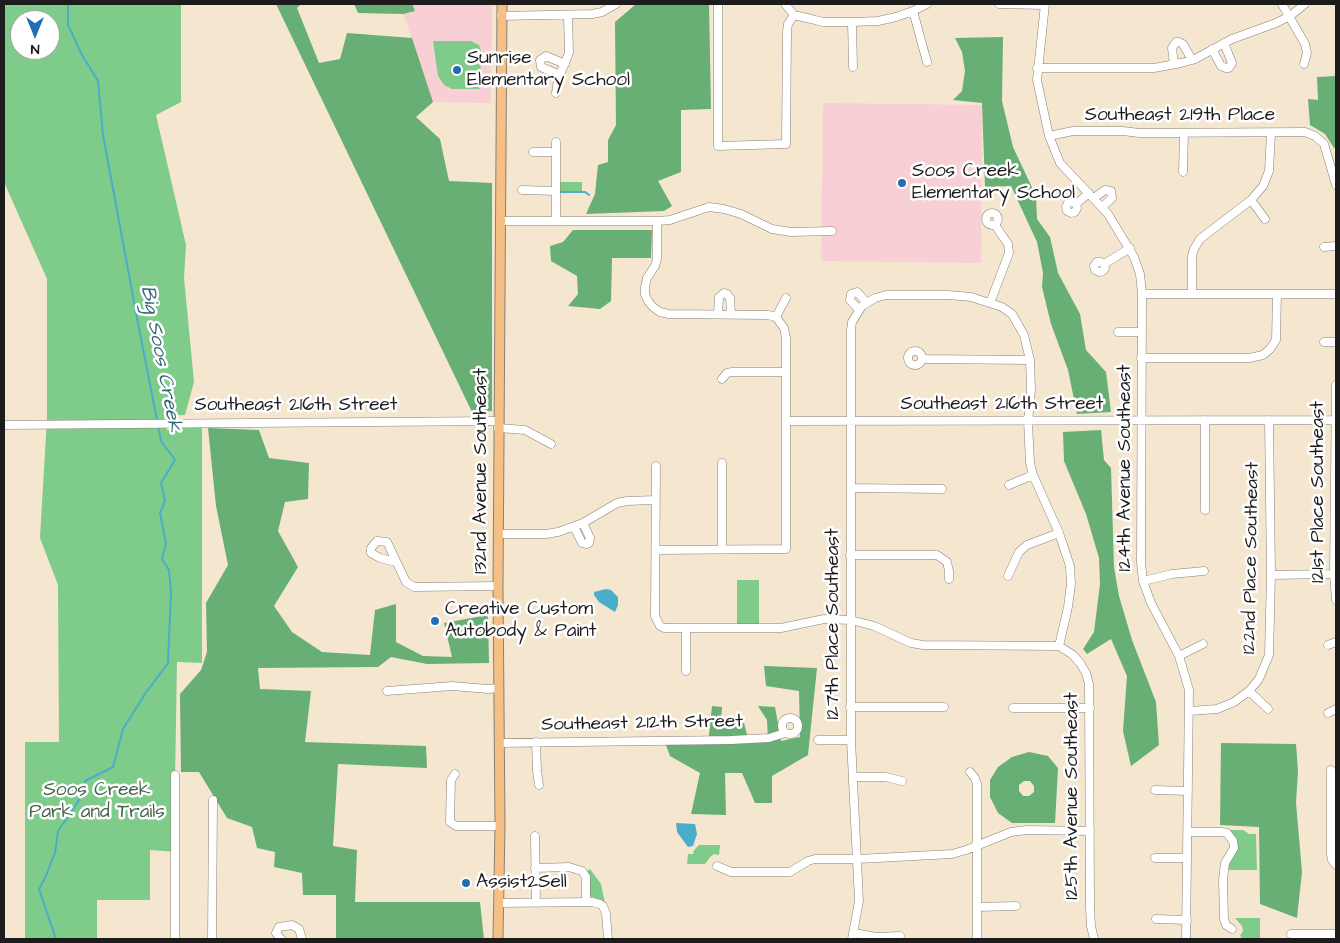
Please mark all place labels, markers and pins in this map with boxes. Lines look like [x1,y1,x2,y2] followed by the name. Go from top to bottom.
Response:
[467,48,630,92] place label: Sunrise Elementary School
[451,64,463,76] marker: Sunrise Elementary School
[912,161,1075,205] place label: Soos Creek Elementary School
[896,177,908,189] marker: Soos Creek Elementary School
[445,599,596,643] place label: Creative Custom Autobody & Paint
[429,615,441,627] marker: Creative Custom Autobody & Paint
[476,872,567,894] place label: Assist2Sell
[460,877,472,889] marker: Assist2Sell

